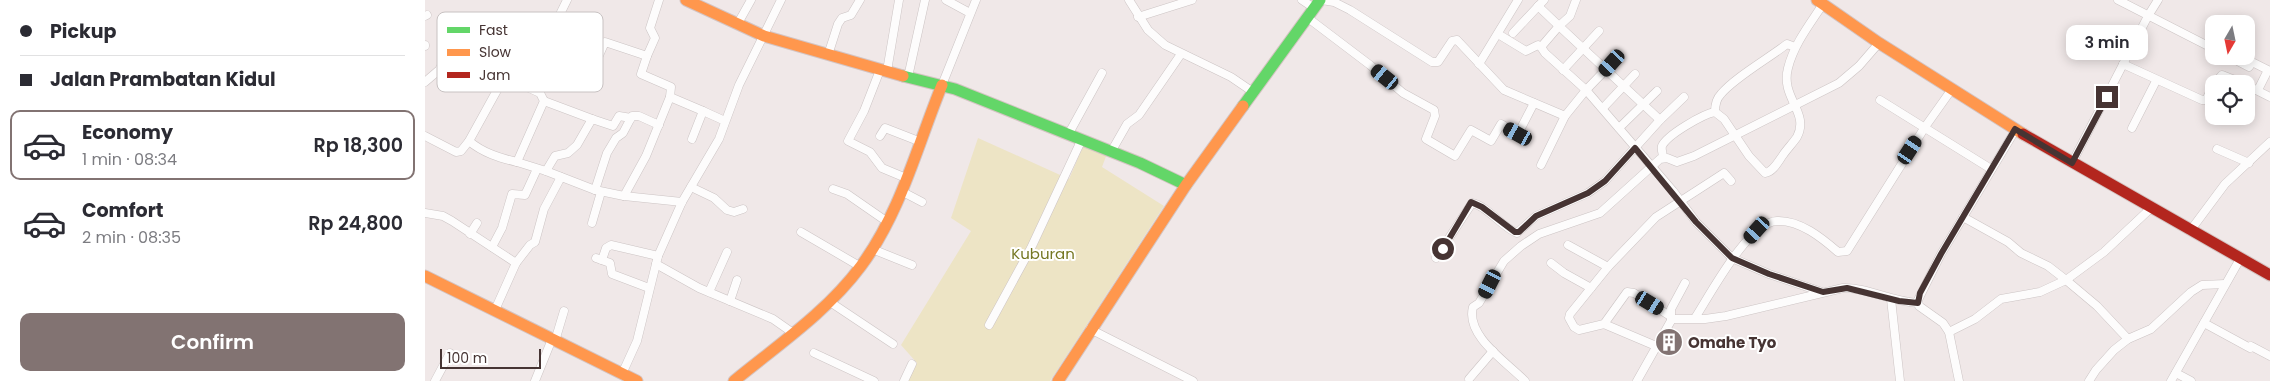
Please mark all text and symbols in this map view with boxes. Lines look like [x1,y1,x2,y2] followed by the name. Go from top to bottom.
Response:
[437,12,603,92] legend
[2205,15,2255,65] north arrow
[2205,15,2255,125] map controls
[50,18,116,45] text: Pickup
[479,20,508,40] text: Fast
[2066,24,2148,59] callout: 3 min
[2084,31,2130,54] text: 3 min
[479,42,512,62] text: Slow
[1596,47,1627,79] car
[1368,62,1401,92] car
[479,65,510,85] text: Jam
[50,66,276,93] text: Jalan Prambatan Kidul
[2205,75,2255,125] button: locate
[2096,86,2118,108] route end
[82,119,173,146] text: Economy
[1501,120,1534,148] car
[22,123,67,168] icon: car
[314,132,403,159] text: Rp 18,300
[1895,133,1924,167] car
[82,148,177,171] text: 1 min · 08:34
[82,197,164,224] text: Comfort
[22,201,67,246] icon: car
[308,210,403,237] text: Rp 24,800
[1741,214,1772,246] car
[82,226,181,249] text: 2 min · 08:35
[1432,238,1454,260] route start
[1011,243,1075,264] park label: Kuburan
[1476,267,1503,301] car
[1633,289,1666,317] car
[20,313,405,371] button: Confirm
[1654,327,1684,357] building icon: Omahe Tyo
[1688,332,1777,353] place label: Omahe Tyo
[440,346,541,369] scale bar
[447,348,487,368] text: 100 m

